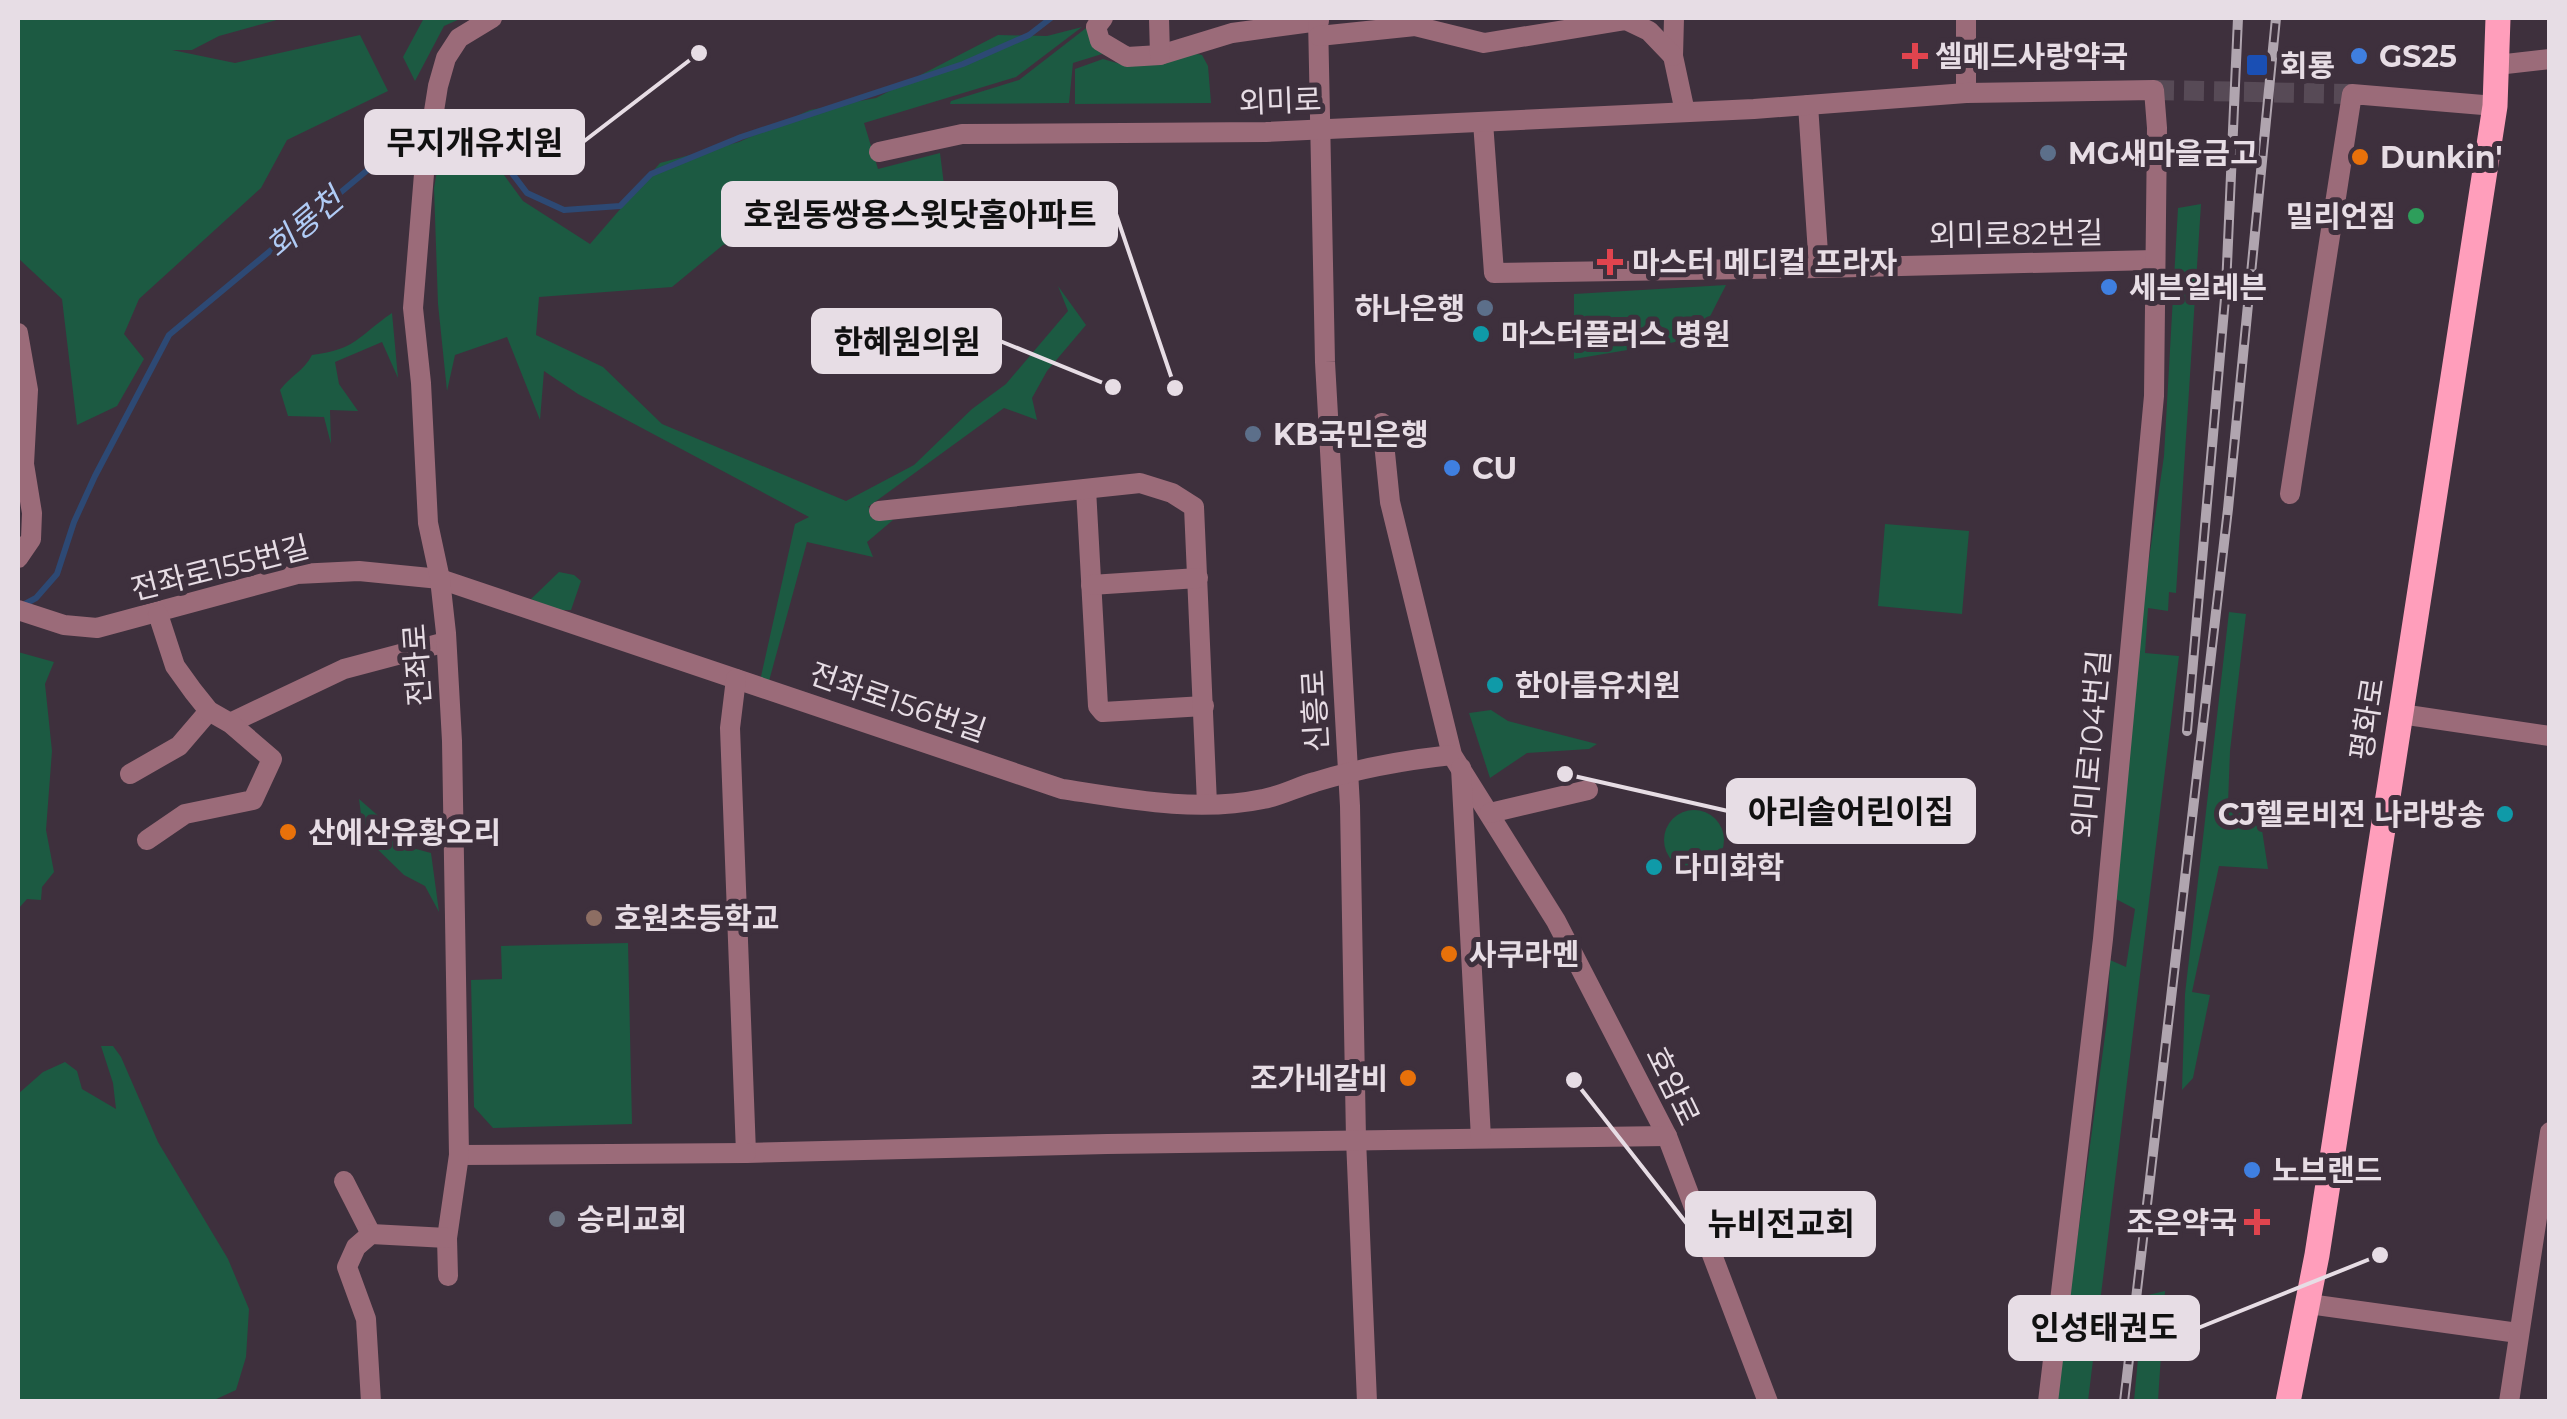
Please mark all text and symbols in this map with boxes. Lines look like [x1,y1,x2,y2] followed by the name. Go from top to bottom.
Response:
[1935,38,2128,75] place label: 셀메드사랑약국
[2379,38,2457,75] place label: GS25
[1904,45,1926,67] marker: 셀메드사랑약국
[2348,45,2370,67] marker: GS25
[2280,47,2335,84] place label: 회룡
[2244,52,2270,78] marker: 회룡
[1238,81,1322,121] street label: 외미로
[366,111,583,173] callout: 무지개유치원
[387,123,563,162] text: 무지개유치원
[2068,135,2258,172] place label: MG새마을금고
[2380,139,2502,176] place label: Dunkin'
[2037,142,2059,164] marker: MG새마을금고
[2349,146,2371,168] marker: Dunkin'
[258,177,353,266] water label: 회룡천
[723,183,1116,245] callout: 호원동쌍용스윗닷홈아파트
[743,195,1097,234] text: 호원동쌍용스윗닷홈아파트
[2286,198,2396,235] place label: 밀리언짐
[2405,205,2427,227] marker: 밀리언짐
[1929,214,2103,254] street label: 외미로82번길
[1632,244,1897,281] place label: 마스터 메디컬 프라자
[1597,249,1623,275] marker: 마스터 메디컬 프라자
[2129,269,2267,306] place label: 세븐일레븐
[2098,276,2120,298] marker: 세븐일레븐
[1355,290,1465,327] place label: 하나은행
[1474,297,1496,319] marker: 하나은행
[813,310,1000,372] callout: 한혜원의원
[1501,316,1730,353] place label: 마스터플러스 병원
[833,322,981,361] text: 한혜원의원
[1470,323,1492,345] marker: 마스터플러스 병원
[1273,416,1429,453] place label: KB국민은행
[1242,423,1264,445] marker: KB국민은행
[1472,450,1517,487] place label: CU
[1441,457,1463,479] marker: CU
[127,528,313,608] street label: 전좌로155번길
[396,622,438,708] street label: 전좌로
[2064,648,2118,840] street label: 외미로104번길
[805,655,991,749] street label: 전좌로156번길
[1515,667,1681,704] place label: 한아름유치원
[1294,669,1336,753] street label: 신흥로
[1484,674,1506,696] marker: 한아름유치원
[2342,675,2392,763] street label: 평화로
[1728,780,1974,842] callout: 아리솔어린이집
[1748,792,1954,831] text: 아리솔어린이집
[2218,796,2485,833] place label: CJ헬로비전 나라방송
[2494,803,2516,825] marker: CJ헬로비전 나라방송
[308,814,501,851] place label: 산에산유황오리
[277,821,299,843] marker: 산에산유황오리
[1674,849,1784,886] place label: 다미화학
[1643,856,1665,878] marker: 다미화학
[614,900,780,937] place label: 호원초등학교
[583,907,605,929] marker: 호원초등학교
[1469,936,1579,973] place label: 사쿠라멘
[1438,943,1460,965] marker: 사쿠라멘
[1638,1041,1708,1131] street label: 호암로
[1250,1060,1388,1097] place label: 조가네갈비
[1397,1067,1419,1089] marker: 조가네갈비
[2272,1152,2382,1189] place label: 노브랜드
[2241,1159,2263,1181] marker: 노브랜드
[1687,1193,1874,1255] callout: 뉴비전교회
[577,1201,687,1238] place label: 승리교회
[1707,1204,1855,1243] text: 뉴비전교회
[2127,1204,2237,1241] place label: 조은약국
[546,1208,568,1230] marker: 승리교회
[2246,1211,2268,1233] marker: 조은약국
[2010,1297,2198,1359] callout: 인성태권도
[2030,1308,2178,1347] text: 인성태권도

